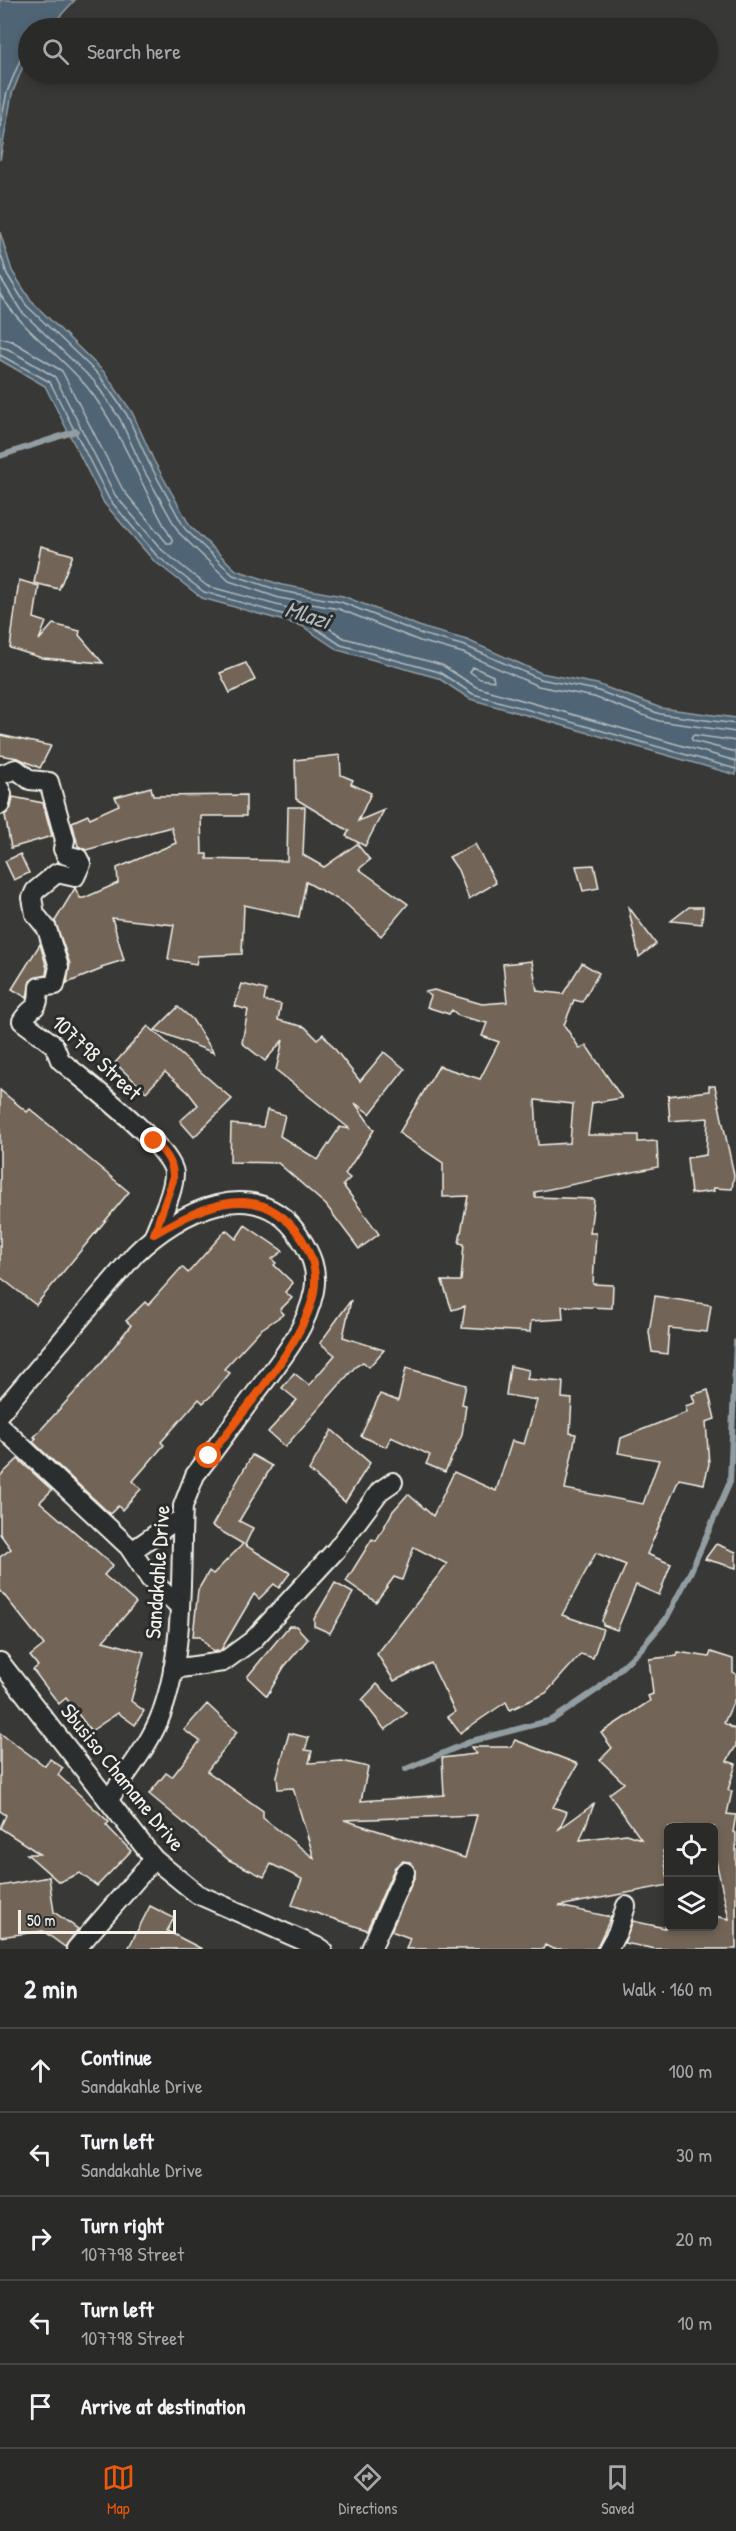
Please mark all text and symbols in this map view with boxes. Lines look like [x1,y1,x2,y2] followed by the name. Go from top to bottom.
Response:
[18,18,718,84] search box
[39,35,72,68] icon: search
[87,36,181,66] text: Search here
[281,592,337,637] water label: Mlazi
[45,1007,149,1107] street label: 107798 Street
[140,1127,166,1153] route end
[195,1442,221,1468] route start
[137,1504,177,1640] street label: Sandakahle Drive
[54,1697,192,1858] street label: Sbusiso Chamane Drive
[664,1823,718,1931] map controls
[664,1823,718,1877] button: locate
[664,1877,718,1931] button: layers
[18,1907,176,1934] scale bar
[27,1909,56,1931] text: 50 m
[24,1971,77,2006] text: 2 min
[623,1975,712,2002] text: Walk · 160 m
[81,2042,152,2072] text: Continue
[24,2054,57,2087] icon: ahead
[669,2057,712,2084] text: 100 m
[81,2072,203,2099] text: Sandakahle Drive
[81,2126,154,2156] text: Turn left
[24,2138,57,2171] icon: left
[676,2141,712,2168] text: 30 m
[81,2156,203,2183] text: Sandakahle Drive
[81,2210,164,2240] text: Turn right
[24,2222,57,2255] icon: right
[675,2225,712,2252] text: 20 m
[81,2240,184,2267] text: 107798 Street
[81,2294,154,2324] text: Turn left
[24,2306,57,2339] icon: left
[678,2309,712,2336] text: 10 m
[81,2324,184,2351] text: 107798 Street
[24,2390,57,2423] icon: arrive
[81,2391,246,2421] text: Arrive at destination
[102,2461,135,2519] tab: Map
[339,2461,397,2519] tab: Directions
[601,2461,634,2519] tab: Saved

